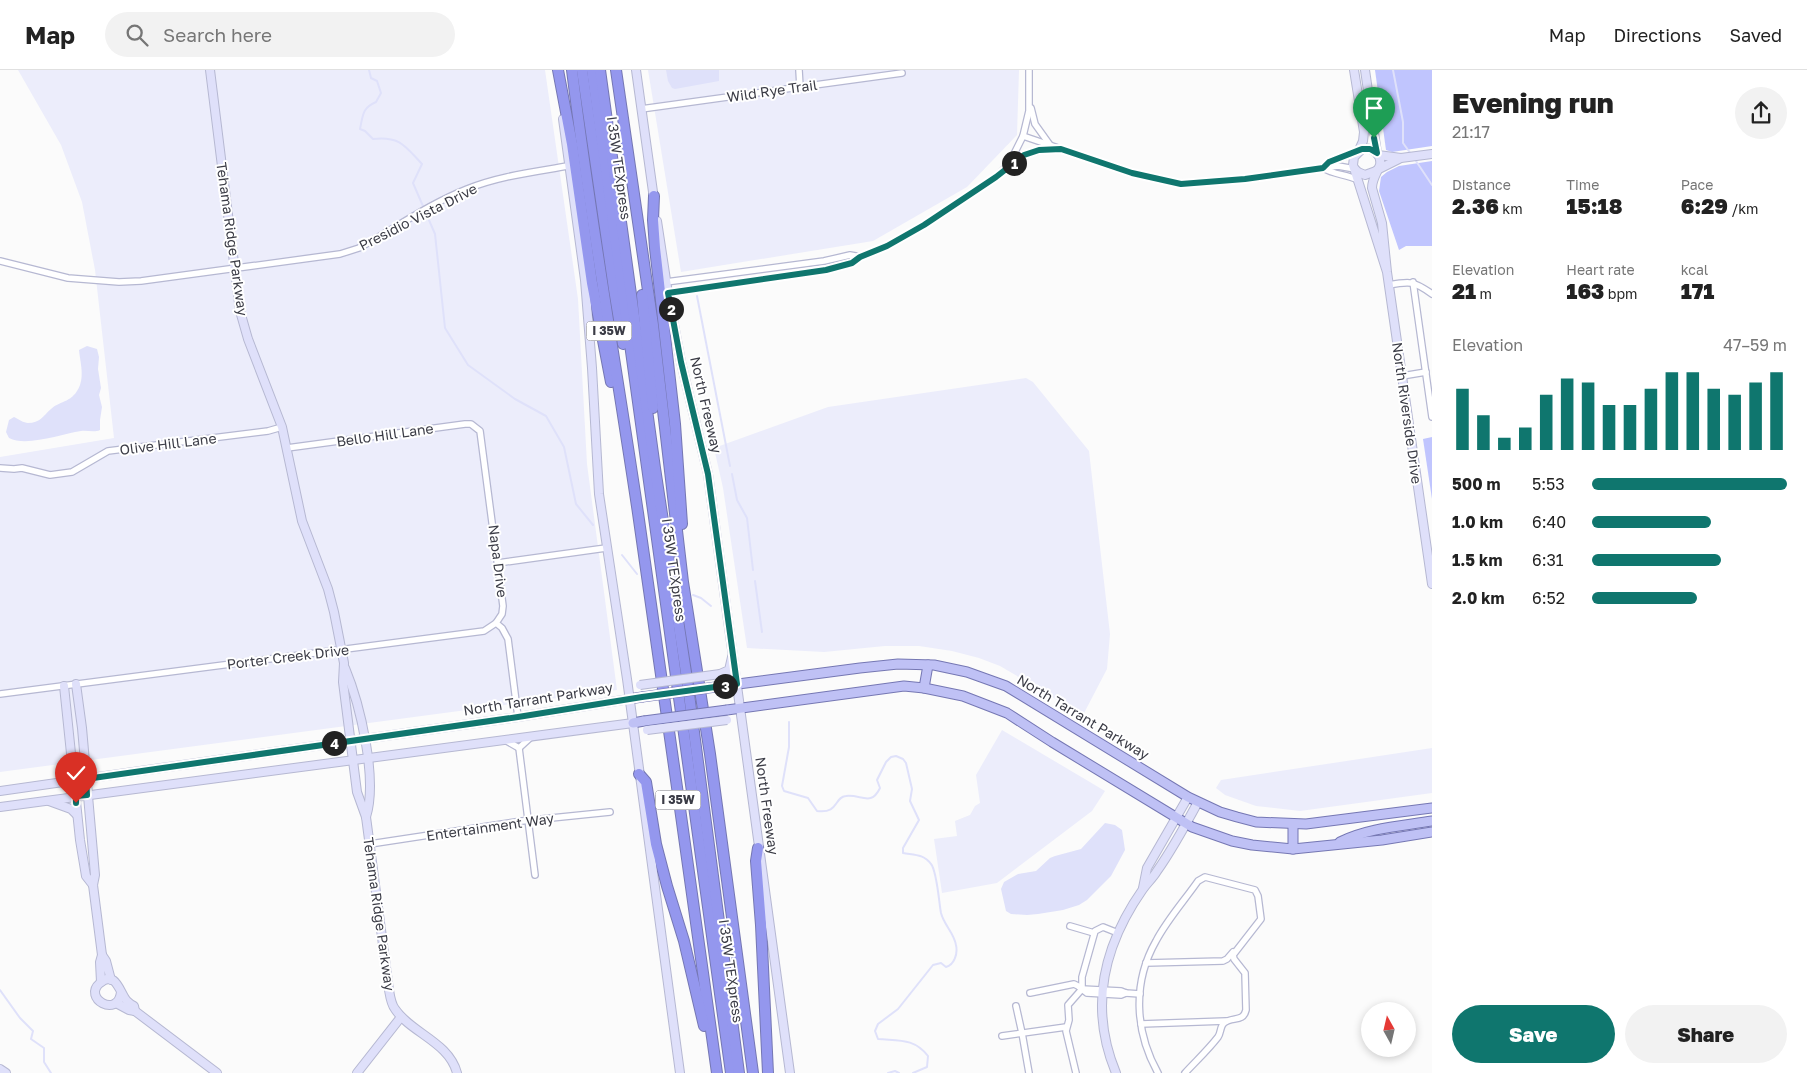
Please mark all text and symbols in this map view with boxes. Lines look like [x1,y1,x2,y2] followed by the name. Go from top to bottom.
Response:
[105,12,455,57] search box
[25,20,75,49] text: Map
[123,21,151,49] icon: search
[163,23,272,46] text: Search here
[1549,24,1585,46] text: Map
[1613,24,1701,46] text: Directions
[1729,24,1782,46] text: Saved
[726,76,818,105] street label: Wild Rye Trail
[1452,86,1614,119] text: Evening run
[1353,87,1395,138] pin
[1735,87,1787,139] button: share
[1360,94,1388,122] icon: arrive
[604,115,635,221] street label: I 35W TEXpress
[1452,122,1490,142] text: 21:17
[1002,150,1026,176] pin: 1
[1011,155,1018,172] text: 1
[213,161,252,317] street label: Tehama Ridge Parkway
[1452,176,1511,193] text: Distance
[1566,176,1599,193] text: Time
[1681,176,1713,193] text: Pace
[356,179,480,254] street label: Presidio Vista Drive
[1452,193,1499,219] text: 2.36
[1566,193,1622,219] text: 15:18
[1681,193,1728,219] text: 6:29
[1499,200,1523,217] text: km
[1728,200,1758,217] text: /km
[1452,261,1514,278] text: Elevation
[1566,261,1635,278] text: Heart rate
[1681,261,1708,278] text: kcal
[1452,278,1476,304] text: 21
[1566,278,1604,304] text: 163
[1681,278,1714,304] text: 171
[1476,285,1492,302] text: m
[1604,285,1637,302] text: bpm
[658,296,684,322] pin: 2
[667,301,676,318] text: 2
[586,322,632,340] road number: I 35W
[1452,335,1523,355] text: Elevation
[1723,335,1787,355] text: 47–59 m
[1389,341,1426,485] street label: North Riverside Drive
[687,355,726,455] street label: North Freeway
[335,419,435,450] street label: Bello Hill Lane
[119,429,217,458] street label: Olive Hill Lane
[1452,474,1501,494] text: 500 m
[1532,474,1565,494] text: 5:53
[1452,512,1503,532] text: 1.0 km
[1532,512,1566,532] text: 6:40
[659,517,690,623] street label: I 35W TEXpress
[486,524,511,598] street label: Napa Drive
[1452,550,1502,570] text: 1.5 km
[1532,550,1564,570] text: 6:31
[1452,588,1505,608] text: 2.0 km
[1532,588,1565,608] text: 6:52
[226,641,350,672] street label: Porter Creek Drive
[1014,670,1153,763] street label: North Tarrant Parkway
[712,674,738,698] pin: 3
[462,678,614,719] street label: North Tarrant Parkway
[721,678,730,695] text: 3
[322,730,346,756] pin: 4
[330,735,339,752] text: 4
[55,752,97,803] pin
[752,756,783,856] street label: North Freeway
[62,759,90,787] icon: check
[656,790,700,810] road number: I 35W
[425,809,555,844] street label: Entertainment Way
[360,836,399,992] street label: Tehama Ridge Parkway
[716,918,747,1024] street label: I 35W TEXpress
[1361,1002,1416,1058] north arrow
[1361,1002,1416,1057] map controls
[1452,1005,1615,1063] button: Save
[1625,1005,1787,1063] button: Share

